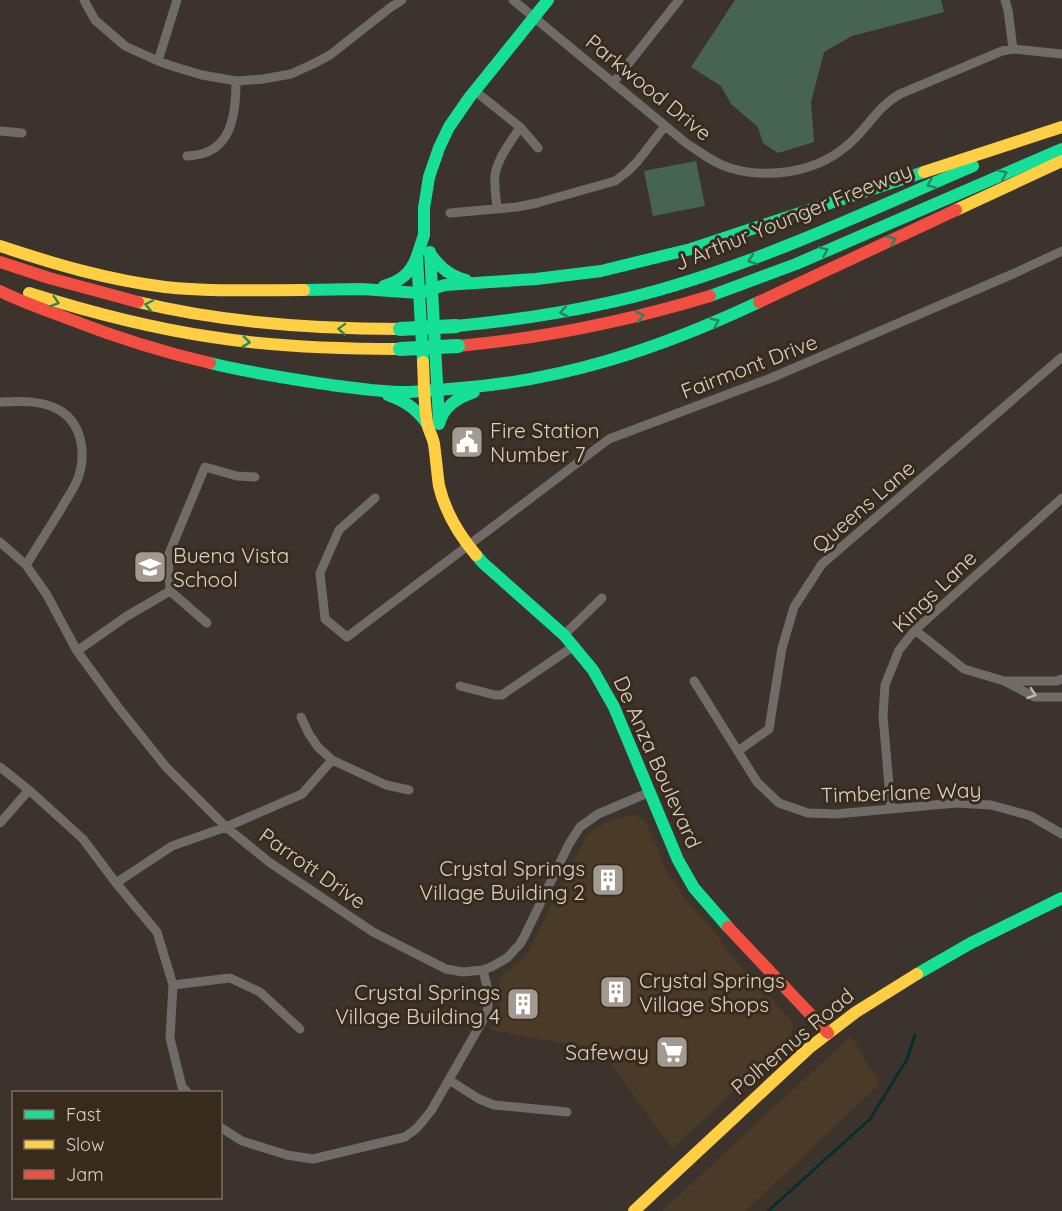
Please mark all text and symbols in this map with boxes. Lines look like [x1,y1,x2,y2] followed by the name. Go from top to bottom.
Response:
[581,28,717,146] street label: Parkwood Drive
[670,156,916,276] street label: J Arthur Younger Freeway
[997,169,1008,181] one-way arrow
[927,176,938,188] one-way arrow
[885,235,896,247] one-way arrow
[818,246,829,258] one-way arrow
[747,253,758,265] one-way arrow
[49,295,60,307] one-way arrow
[144,300,154,313] one-way arrow
[559,305,569,318] one-way arrow
[635,310,645,323] one-way arrow
[709,317,720,329] one-way arrow
[337,322,346,335] one-way arrow
[677,328,821,404] street label: Fairmont Drive
[241,335,251,347] one-way arrow
[490,417,600,467] place label: Fire Station Number 7
[449,424,485,460] public building icon: Fire Station Number 7
[806,454,920,558] street label: Queens Lane
[173,542,289,592] place label: Buena Vista School
[886,544,982,638] street label: Kings Lane
[132,549,168,585] school or university icon: Buena Vista School
[608,672,708,852] street label: De Anza Boulevard
[1026,687,1036,699] one-way arrow
[820,776,982,808] street label: Timberlane Way
[255,822,371,914] street label: Parrott Drive
[419,855,585,905] place label: Crystal Springs Village Building 2
[590,862,626,898] building icon: Crystal Springs Village Building 2
[639,967,785,1017] place label: Crystal Springs Village Shops
[598,974,634,1010] building icon: Crystal Springs Village Shops
[335,979,500,1029] place label: Crystal Springs Village Building 4
[725,982,859,1100] street label: Polhemus Road
[505,986,541,1022] building icon: Crystal Springs Village Building 4
[654,1034,690,1070] supermarket icon: Safeway
[565,1039,649,1065] place label: Safeway
[12,1091,222,1199] legend
[66,1103,101,1126] text: Fast
[66,1133,104,1156] text: Slow
[66,1163,104,1186] text: Jam

